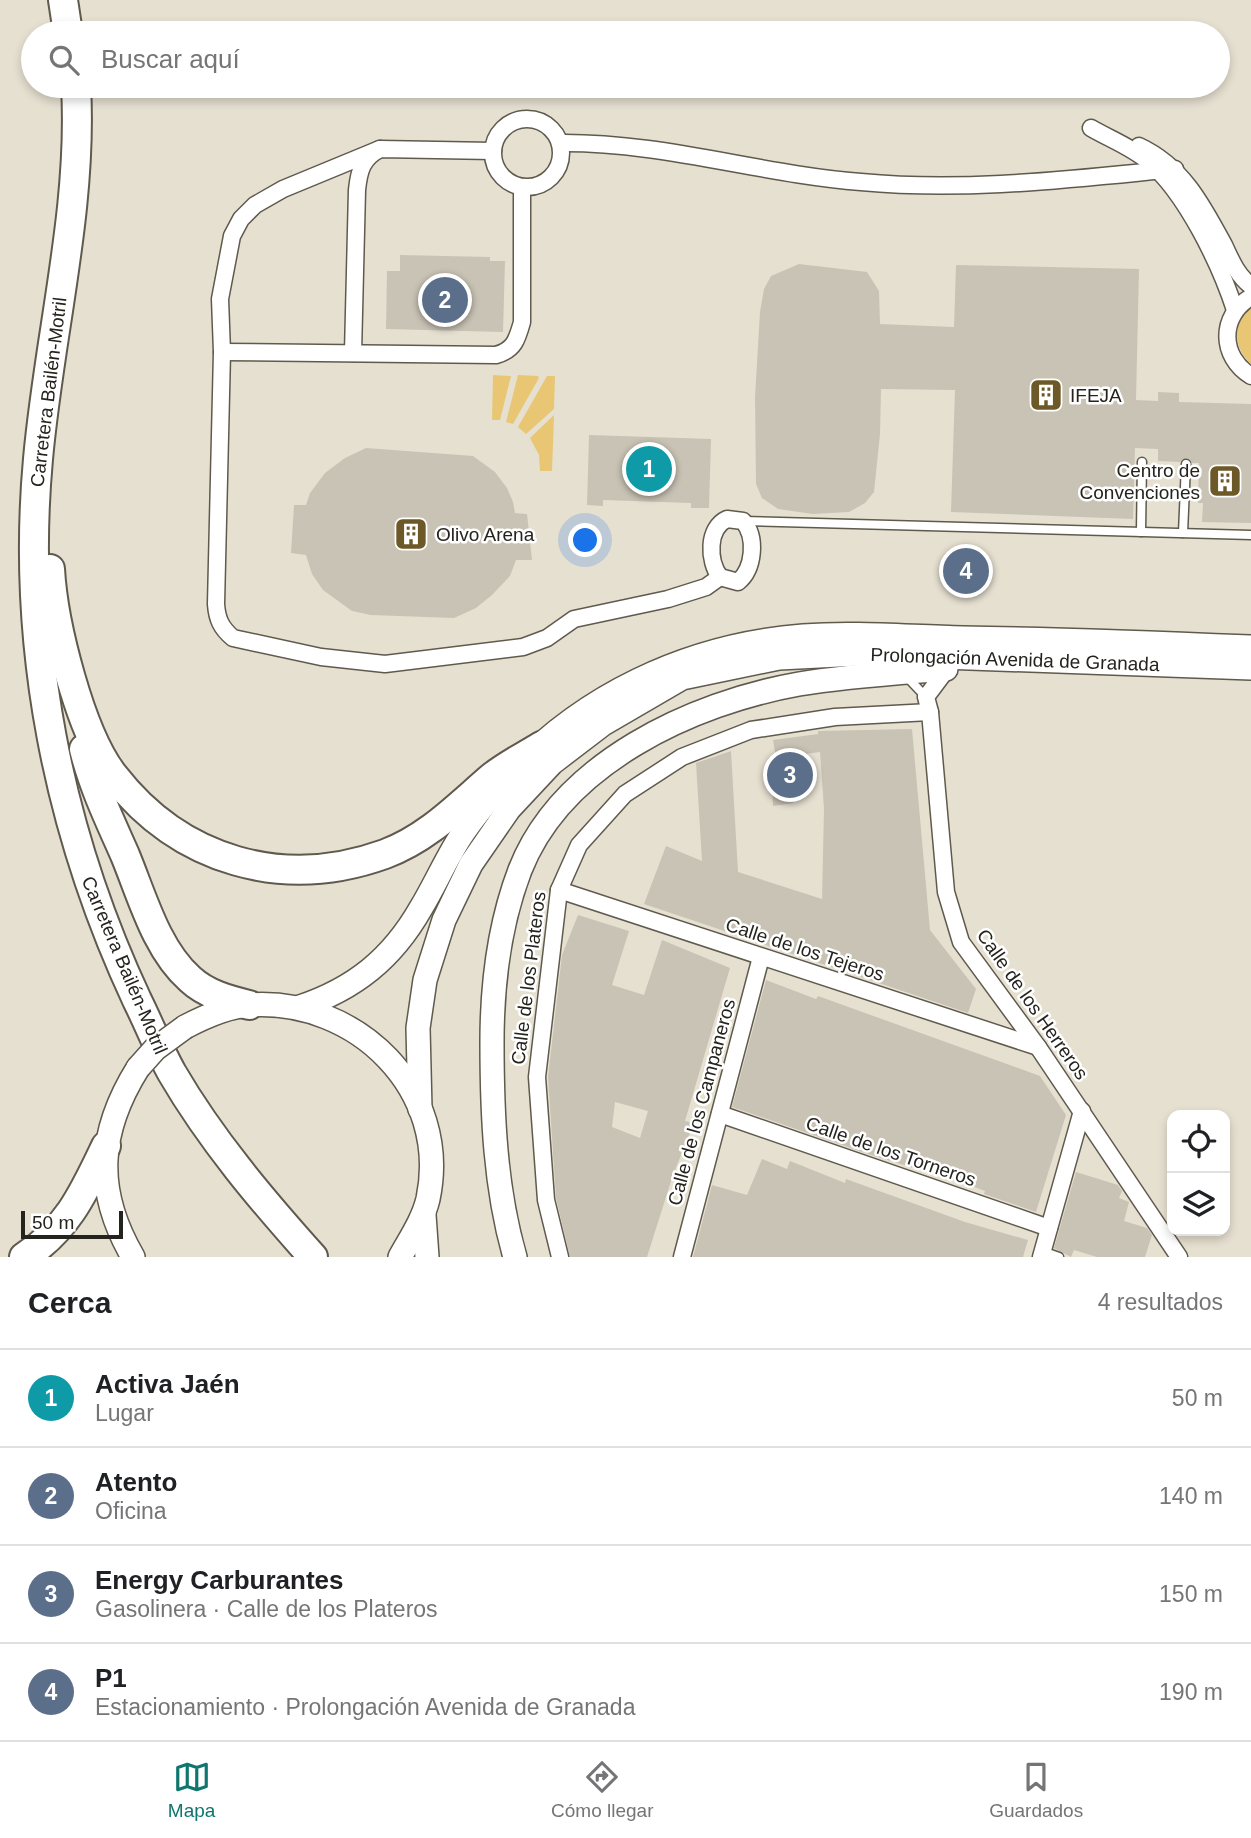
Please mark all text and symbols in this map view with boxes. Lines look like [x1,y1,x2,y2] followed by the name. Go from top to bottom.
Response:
[21,21,1230,98] search box
[45,41,83,79] icon: search
[101,44,240,74] text: Buscar aquí
[422,274,468,326] pin: 2
[26,296,71,488] street label: Carretera Bailén-Motril
[1027,376,1065,414] building icon: IFEJA
[1070,385,1122,406] place label: IFEJA
[626,443,672,495] pin: 1
[1080,460,1200,503] place label: Centro de Convenciones
[1206,462,1244,500] building icon: Centro de Convenciones
[392,515,430,553] building icon: Olivo Arena
[568,523,602,557] your location
[436,524,535,545] place label: Olivo Arena
[943,545,989,597] pin: 4
[870,644,1160,675] street label: Prolongación Avenida de Granada
[767,749,813,801] pin: 3
[78,873,172,1057] street label: Carretera Bailén-Motril
[507,890,550,1066] street label: Calle de los Plateros
[723,914,887,985] street label: Calle de los Tejeros
[973,925,1092,1083] street label: Calle de los Herreros
[664,996,739,1208] street label: Calle de los Campaneros
[1167,1110,1230,1236] map controls
[1167,1110,1230,1173] button: locate
[803,1113,978,1190] street label: Calle de los Torneros
[1167,1173,1230,1236] button: layers
[21,1208,122,1240] scale bar
[32,1212,74,1233] text: 50 m
[28,1286,111,1319] text: Cerca
[1098,1289,1223,1315] text: 4 resultados
[95,1369,240,1399] text: Activa Jaén
[45,1385,57,1411] text: 1
[1172,1385,1223,1411] text: 50 m
[95,1400,154,1426] text: Lugar
[95,1467,177,1497] text: Atento
[45,1483,57,1509] text: 2
[1159,1483,1223,1509] text: 140 m
[95,1498,167,1524] text: Oficina
[95,1565,344,1595] text: Energy Carburantes
[45,1581,57,1607] text: 3
[1159,1581,1223,1607] text: 150 m
[95,1596,438,1622] text: Gasolinera · Calle de los Plateros
[95,1663,127,1693] text: P1
[45,1679,57,1705] text: 4
[1159,1679,1223,1705] text: 190 m
[95,1694,635,1720] text: Estacionamiento · Prolongación Avenida de Granada
[168,1758,215,1822] tab: Mapa
[551,1758,653,1822] tab: Cómo llegar
[989,1758,1083,1822] tab: Guardados

